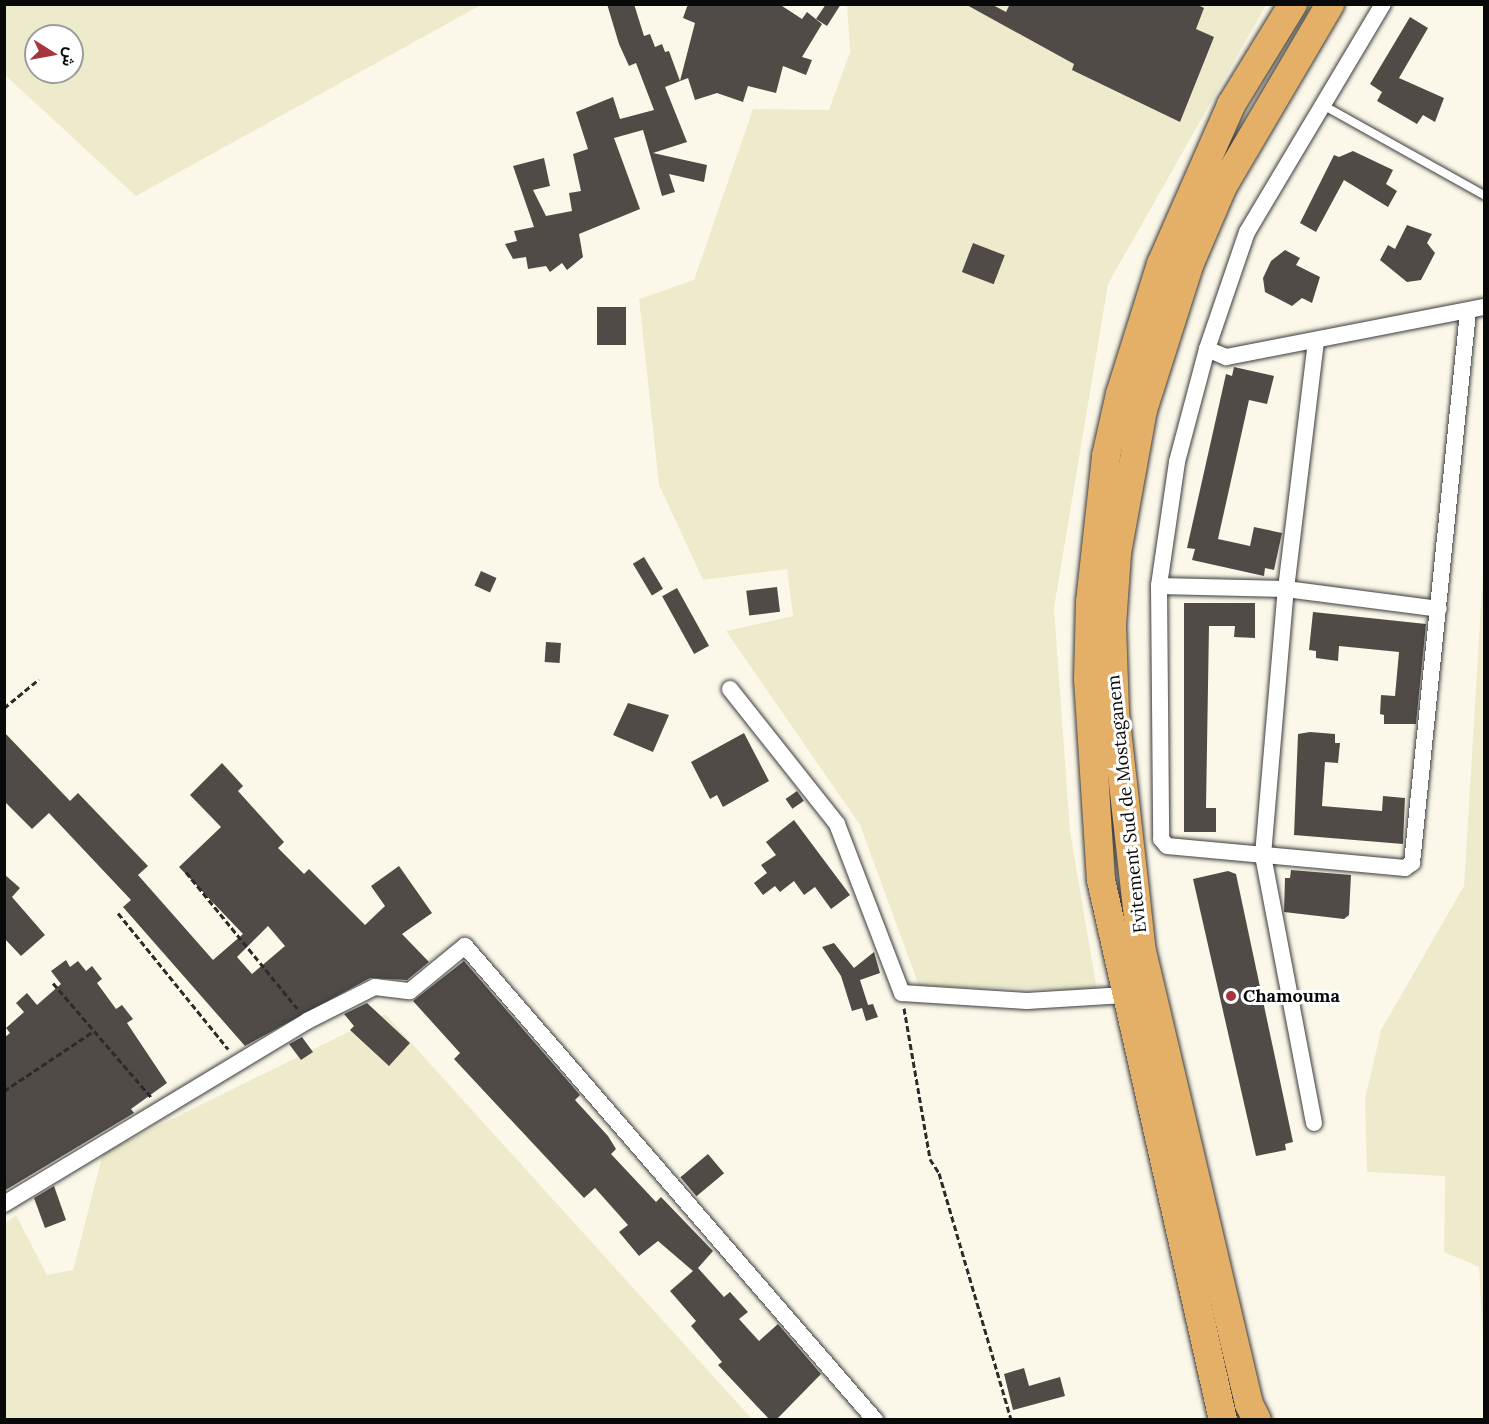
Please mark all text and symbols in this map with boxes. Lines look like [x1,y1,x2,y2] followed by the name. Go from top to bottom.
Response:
[24,24,84,84] north arrow
[58,46,81,68] text: ش
[1103,674,1151,934] street label: Evitement Sud de Mostaganem
[1243,985,1340,1007] place label: Chamouma
[1224,989,1238,1003] marker: Chamouma

